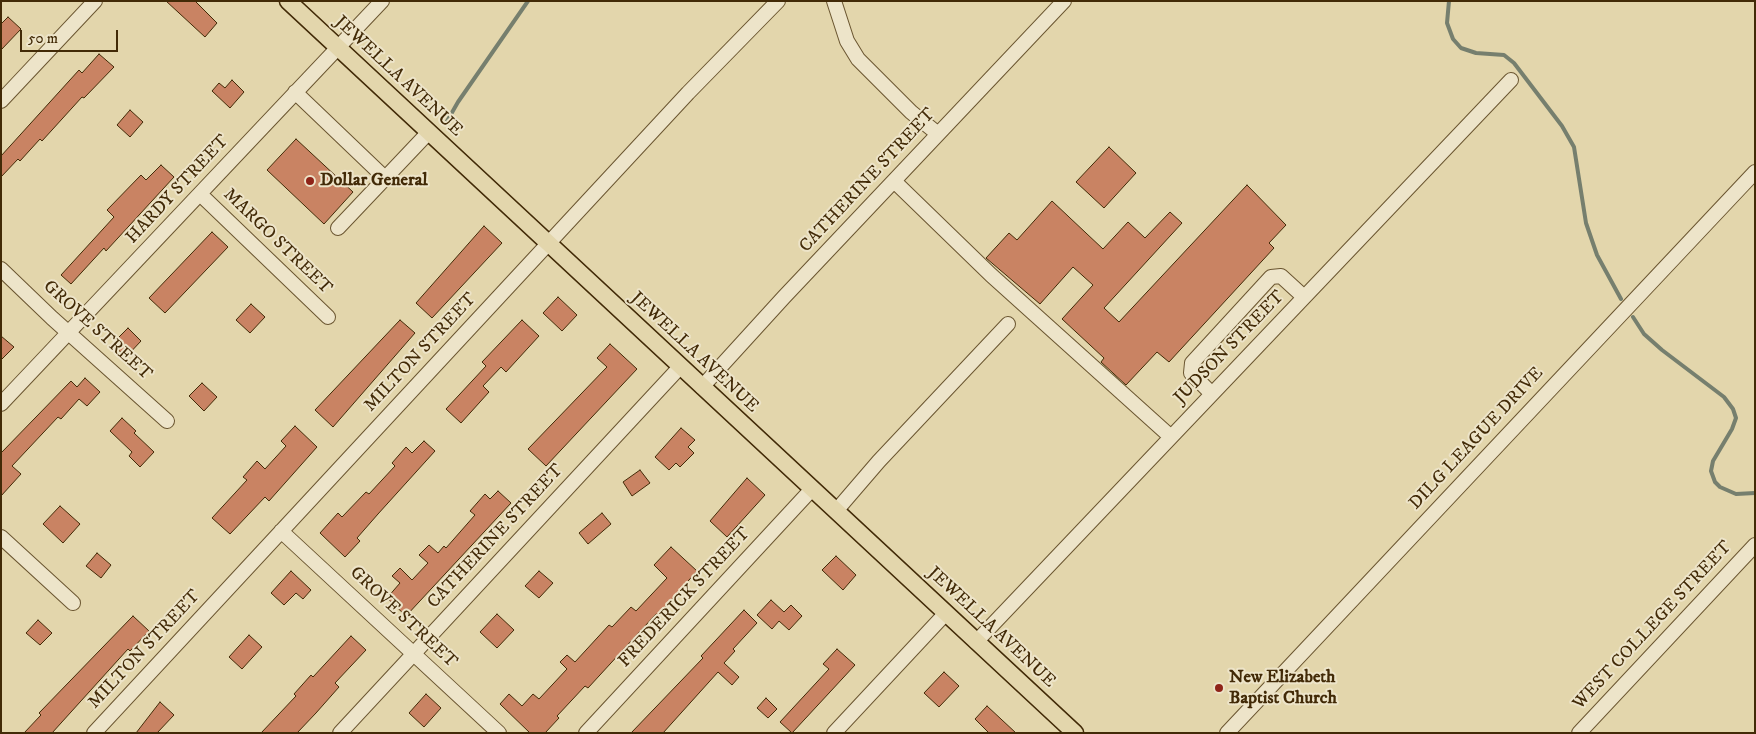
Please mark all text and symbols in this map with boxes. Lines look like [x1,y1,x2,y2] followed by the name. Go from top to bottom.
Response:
[329,12,467,142] street label: JEWELLA AVENUE
[22,20,120,52] scale bar
[28,29,58,48] text: 50 m
[796,104,940,258] street label: CATHERINE STREET
[122,131,234,249] street label: HARDY STREET
[320,170,428,192] place label: Dollar General
[304,175,316,187] marker: Dollar General
[218,185,336,299] street label: MARGO STREET
[38,276,156,386] street label: GROVE STREET
[1170,287,1290,409] street label: JUDSON STREET
[625,288,763,418] street label: JEWELLA AVENUE
[360,289,482,417] street label: MILTON STREET
[1405,363,1549,515] street label: DILG LEAGUE DRIVE
[424,460,568,614] street label: CATHERINE STREET
[615,524,755,672] street label: FREDERICK STREET
[1569,537,1737,715] street label: WEST COLLEGE STREET
[345,563,461,673] street label: GROVE STREET
[922,563,1060,693] street label: JEWELLA AVENUE
[84,586,206,714] street label: MILTON STREET
[1229,667,1337,710] place label: New Elizabeth Baptist Church
[1213,682,1225,694] marker: New Elizabeth Baptist Church

